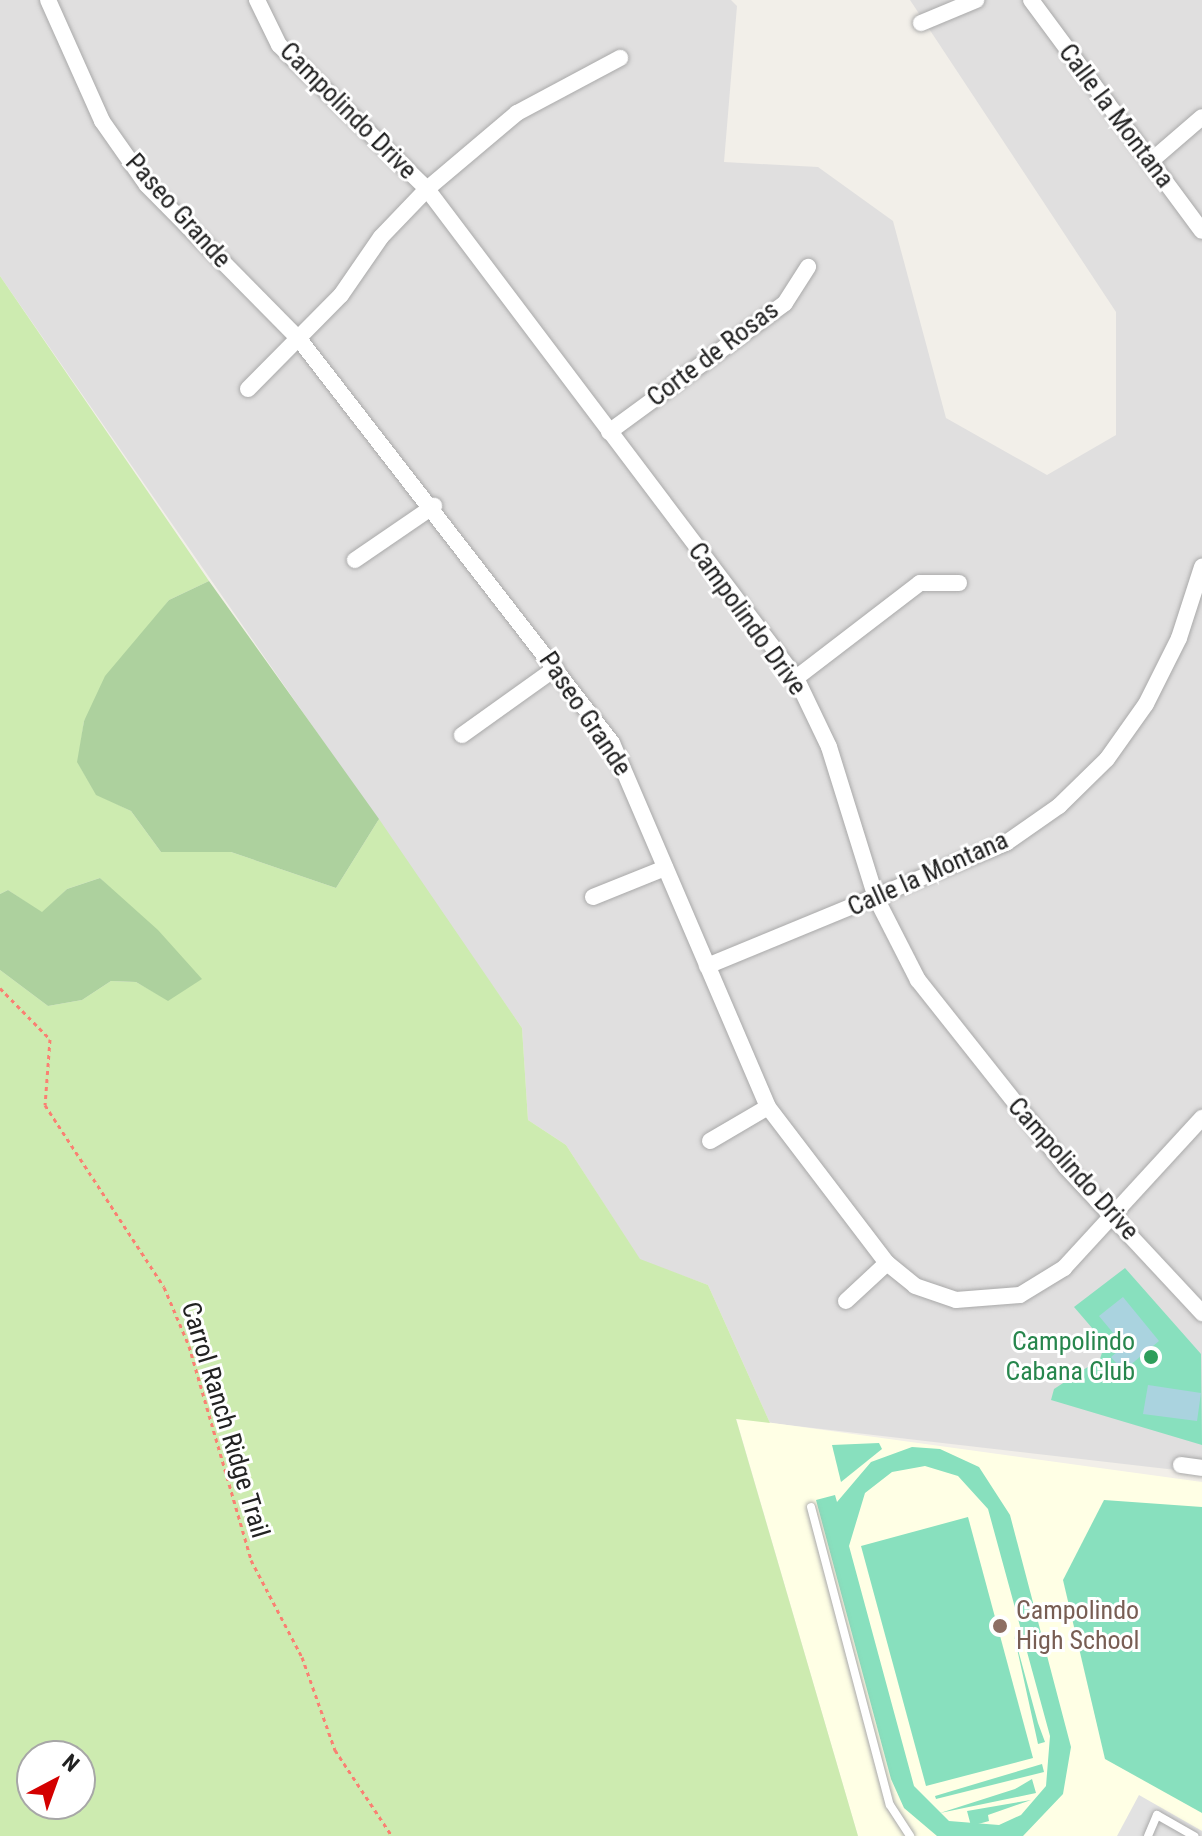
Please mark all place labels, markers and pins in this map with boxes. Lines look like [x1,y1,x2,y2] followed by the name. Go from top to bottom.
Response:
[1005,1326,1135,1388] place label: Campolindo Cabana Club
[1142,1348,1160,1366] marker: Campolindo Cabana Club
[1016,1595,1140,1656] place label: Campolindo High School
[991,1617,1009,1635] marker: Campolindo High School

